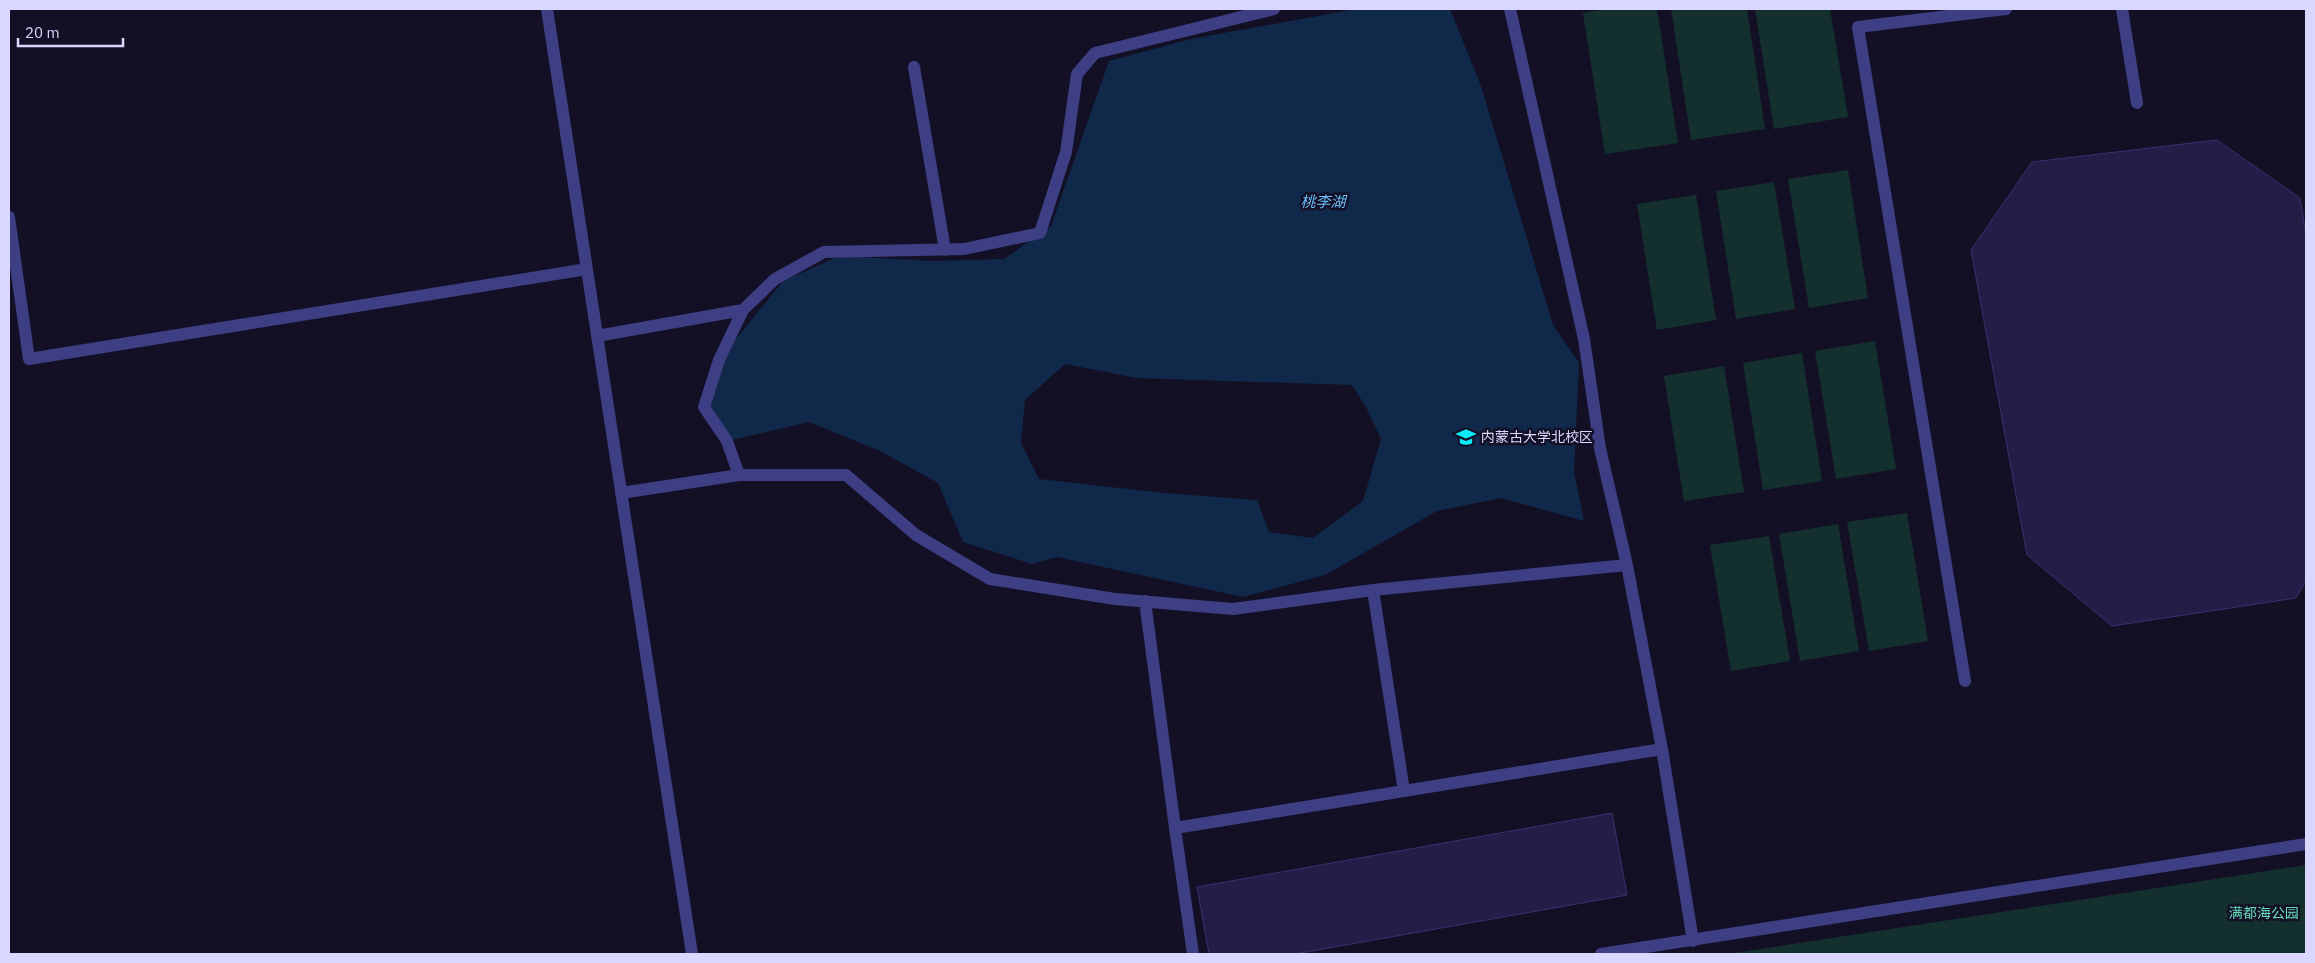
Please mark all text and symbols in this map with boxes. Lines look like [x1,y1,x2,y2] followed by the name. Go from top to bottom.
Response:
[18,15,122,47] scale bar
[25,23,60,42] text: 20 m
[1300,192,1347,211] water label: 桃李湖
[1455,426,1477,448] school or university icon: 内蒙古大学北校区
[1481,428,1593,446] place label: 内蒙古大学北校区
[2229,904,2299,922] park label: 满都海公园

